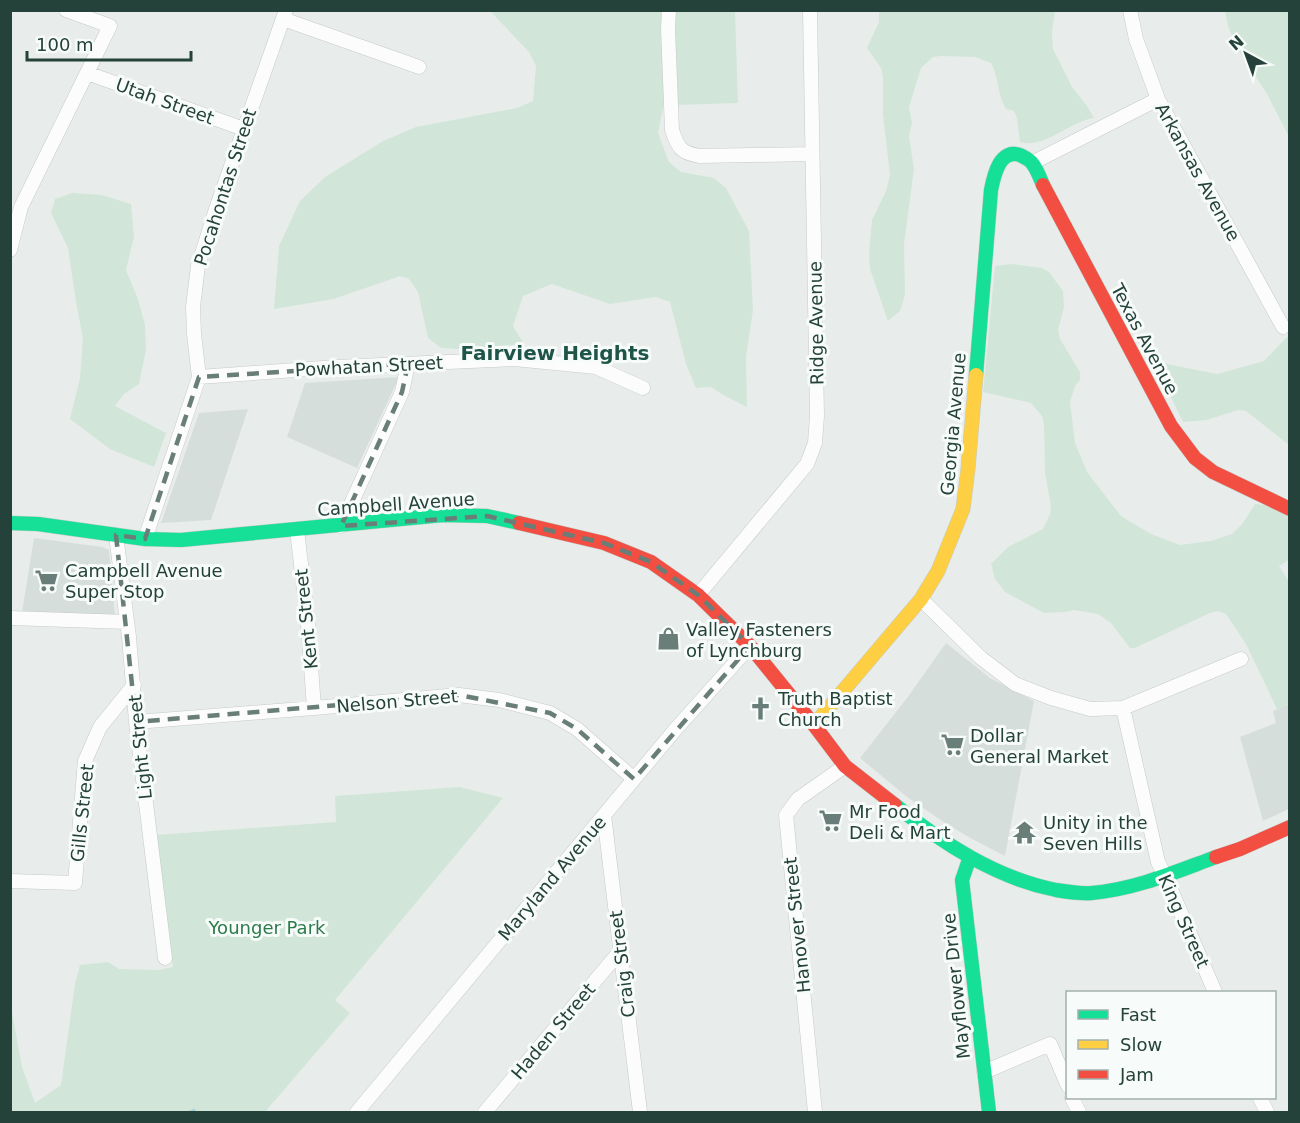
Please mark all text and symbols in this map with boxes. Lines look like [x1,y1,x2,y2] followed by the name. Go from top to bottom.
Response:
[27,24,190,62] scale bar
[1216,24,1276,84] north arrow
[1225,31,1248,55] text: N
[36,34,94,55] text: 100 m
[113,74,217,128] street label: Utah Street
[1151,99,1245,245] street label: Arkansas Avenue
[190,106,260,268] street label: Pocahontas Street
[804,261,828,385] street label: Ridge Avenue
[1107,279,1183,398] street label: Texas Avenue
[461,341,649,365] district label: Fairview Heights
[294,352,444,380] street label: Powhatan Street
[936,352,970,496] street label: Georgia Avenue
[317,488,475,520] street label: Campbell Avenue
[65,560,223,602] place label: Campbell Avenue Super Stop
[34,567,60,593] supermarket icon: Campbell Avenue Super Stop
[290,568,322,670] street label: Kent Street
[686,619,832,661] place label: Valley Fasteners of Lynchburg
[655,626,681,652] shop icon: Valley Fasteners of Lynchburg
[335,685,459,717] street label: Nelson Street
[777,688,893,730] place label: Truth Baptist Church
[124,694,156,800] street label: Light Street
[747,695,773,721] church icon: Truth Baptist Church
[970,725,1109,767] place label: Dollar General Market
[939,732,965,758] supermarket icon: Dollar General Market
[66,763,98,863] street label: Gills Street
[849,801,950,843] place label: Mr Food Deli & Mart
[818,808,844,834] supermarket icon: Mr Food Deli & Mart
[494,811,610,945] street label: Maryland Avenue
[1043,812,1148,854] place label: Unity in the Seven Hills
[1012,819,1038,845] temple icon: Unity in the Seven Hills
[779,856,815,994] street label: Hanover Street
[1154,871,1214,971] street label: King Street
[605,909,639,1019] street label: Craig Street
[938,912,974,1060] street label: Mayflower Drive
[208,917,326,938] park label: Younger Park
[507,979,599,1083] street label: Haden Street
[1066,991,1276,1099] legend
[1120,1004,1156,1025] text: Fast
[1120,1034,1162,1055] text: Slow
[1119,1064,1154,1085] text: Jam

